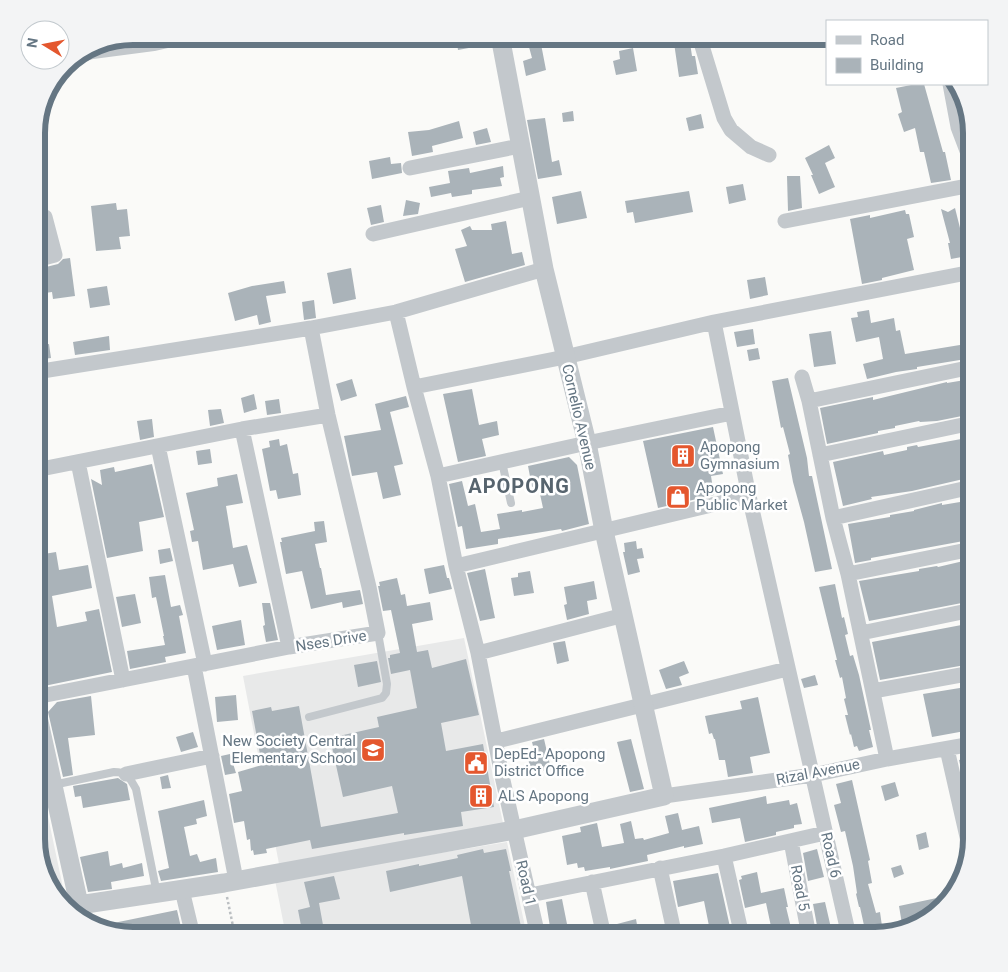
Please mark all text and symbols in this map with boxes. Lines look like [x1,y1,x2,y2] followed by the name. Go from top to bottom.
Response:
[20,20,70,70] north arrow
[826,20,988,85] legend
[870,31,904,49] text: Road
[23,36,41,49] text: N
[870,56,924,74] text: Building
[558,362,600,472] street label: Cornelio Avenue
[700,438,780,473] place label: Apopong Gymnasium
[670,443,696,469] building icon: Apopong Gymnasium
[468,474,570,498] district label: APOPONG
[696,479,788,514] place label: Apopong Public Market
[665,484,691,510] shop icon: Apopong Public Market
[294,627,368,655] street label: Nses Drive
[222,732,356,767] place label: New Society Central Elementary School
[360,737,386,763] school or university icon: New Society Central Elementary School
[494,745,605,780] place label: DepEd- Apopong District Office
[463,750,489,776] public building icon: DepEd- Apopong District Office
[775,755,861,789] street label: Rizal Avenue
[468,783,494,809] building icon: ALS Apopong
[498,787,589,805] place label: ALS Apopong
[817,830,845,880] street label: Road 6
[512,858,540,908] street label: Road 1
[787,863,813,913] street label: Road 5

